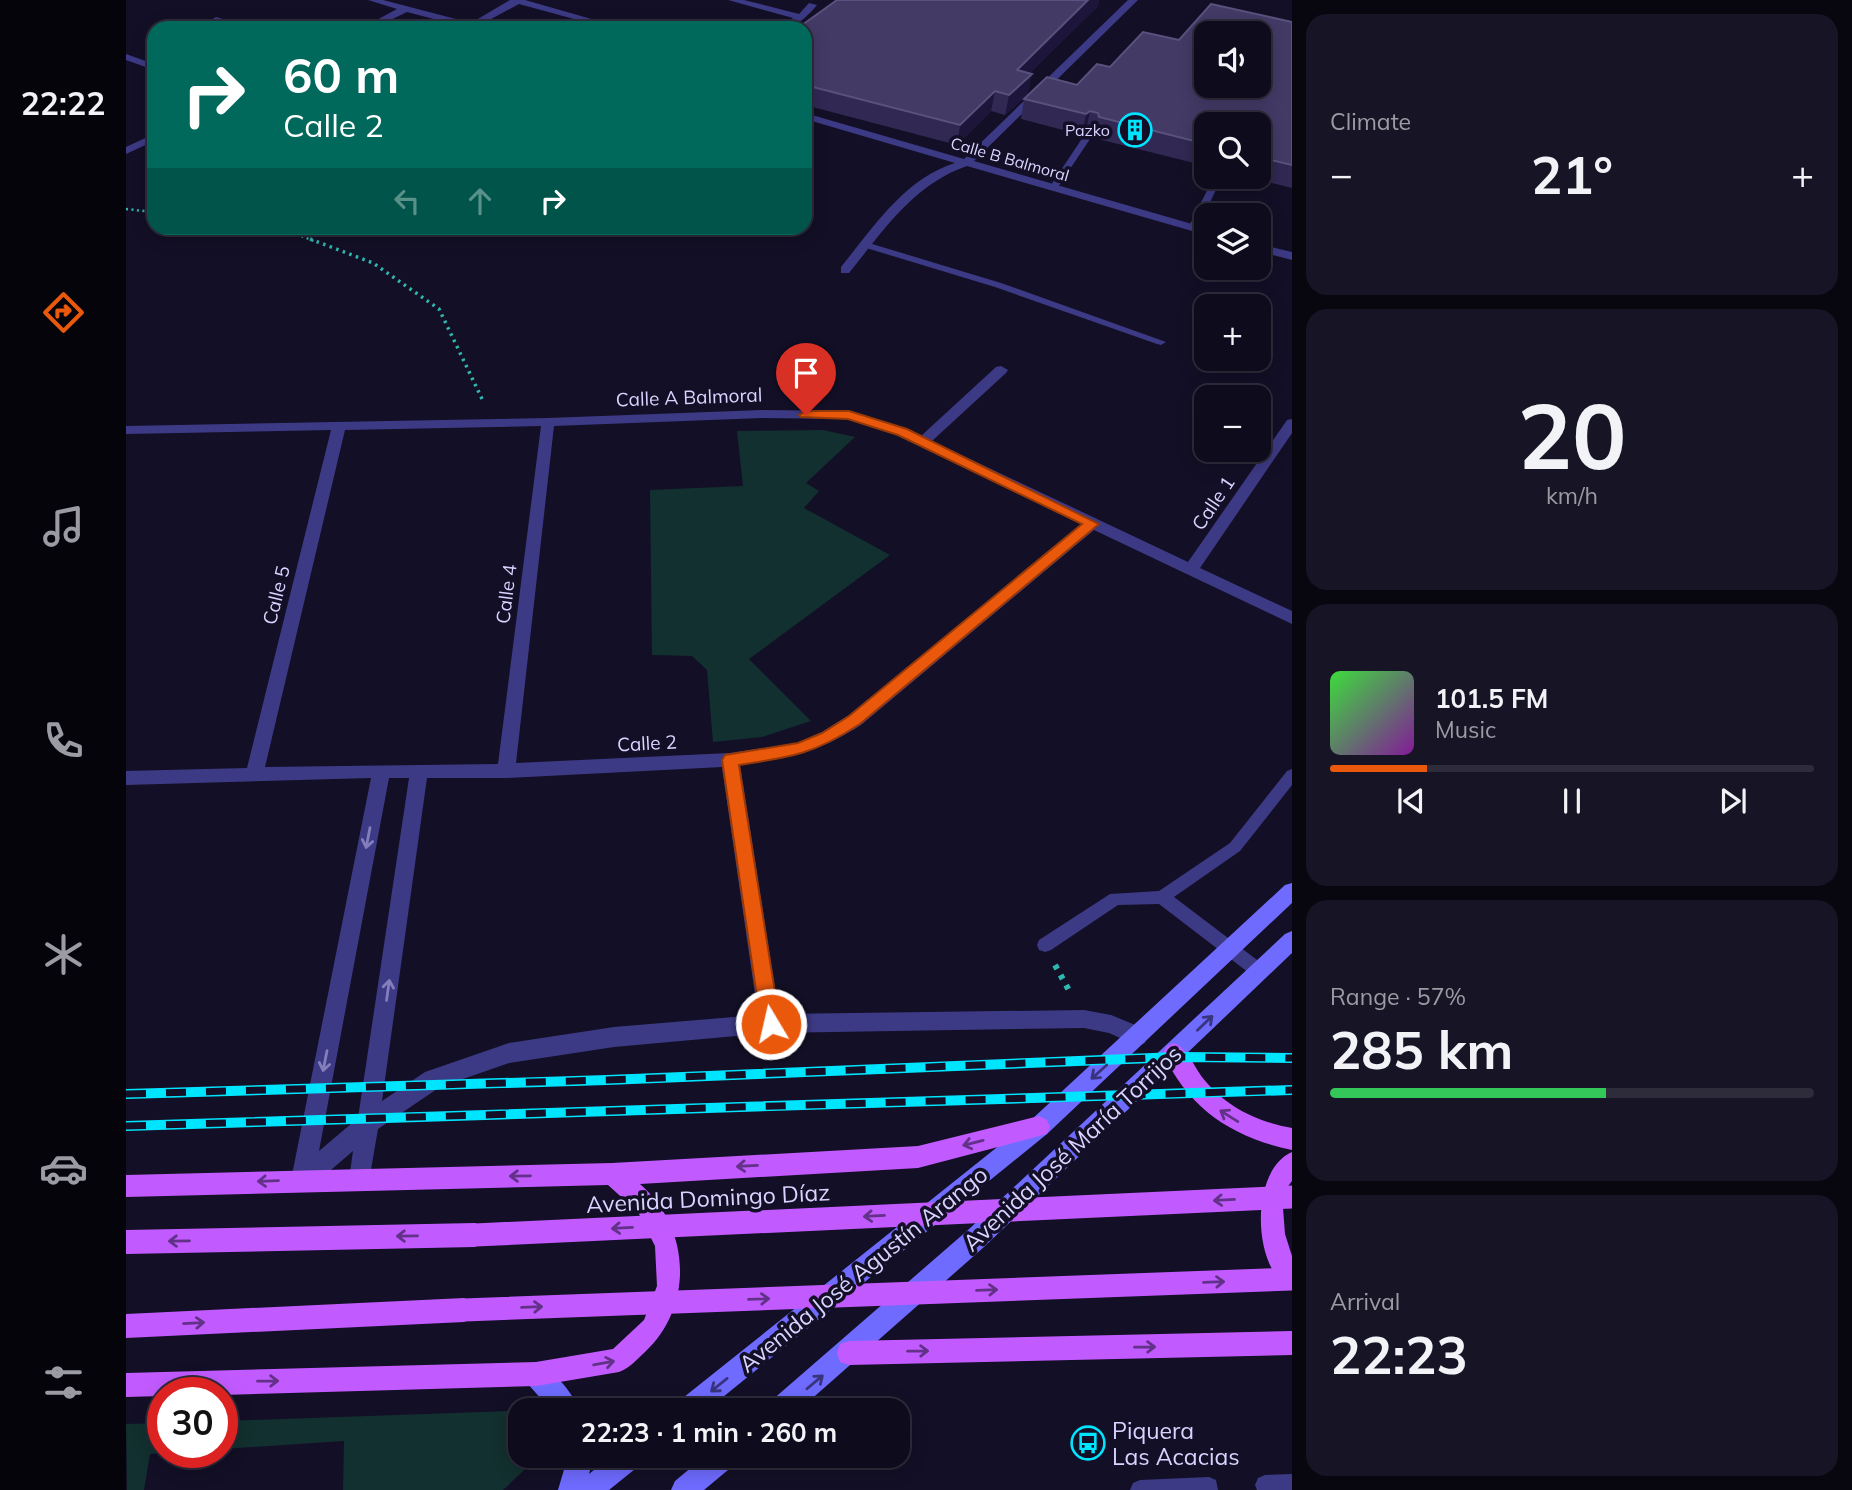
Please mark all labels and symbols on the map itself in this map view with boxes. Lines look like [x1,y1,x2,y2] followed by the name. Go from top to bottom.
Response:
[1116,111,1154,149] building icon: Pazko
[1065,120,1110,140] place label: Pazko
[948,133,1072,185] street label: Calle B Balmoral
[776,343,836,415] pin
[615,382,763,412] street label: Calle A Balmoral
[1186,471,1240,535] street label: Calle 1
[257,563,295,627] street label: Calle 5
[490,563,522,625] street label: Calle 4
[616,729,678,757] street label: Calle 2
[361,826,375,849] one-way arrow
[382,979,395,1002] one-way arrow
[734,987,808,1061] position arrow
[1196,1015,1213,1032] one-way arrow
[957,1039,1187,1257] street label: Avenida José María Torrijos
[318,1049,331,1072] one-way arrow
[1091,1063,1108,1080] one-way arrow
[1220,1109,1239,1124] one-way arrow
[962,1137,984,1150] one-way arrow
[733,1160,993,1378] street label: Avenida José Agustín Arango
[736,1160,759,1173] one-way arrow
[508,1169,531,1182] one-way arrow
[257,1175,280,1188] one-way arrow
[585,1177,831,1219] street label: Avenida Domingo Díaz
[1213,1193,1236,1206] one-way arrow
[863,1210,886,1223] one-way arrow
[612,1222,634,1235] one-way arrow
[395,1230,418,1243] one-way arrow
[168,1235,191,1248] one-way arrow
[1202,1276,1225,1289] one-way arrow
[975,1284,998,1297] one-way arrow
[747,1292,770,1305] one-way arrow
[520,1301,543,1314] one-way arrow
[182,1316,205,1329] one-way arrow
[1133,1340,1156,1353] one-way arrow
[906,1345,929,1358] one-way arrow
[592,1356,614,1369] one-way arrow
[805,1374,823,1390] one-way arrow
[256,1375,279,1388] one-way arrow
[147,1377,238,1468] speed limit sign: 30
[710,1377,728,1393] one-way arrow
[1112,1416,1240,1471] place label: Piquera Las Acacias
[1069,1424,1107,1462] bus stop icon: Piquera Las Acacias

